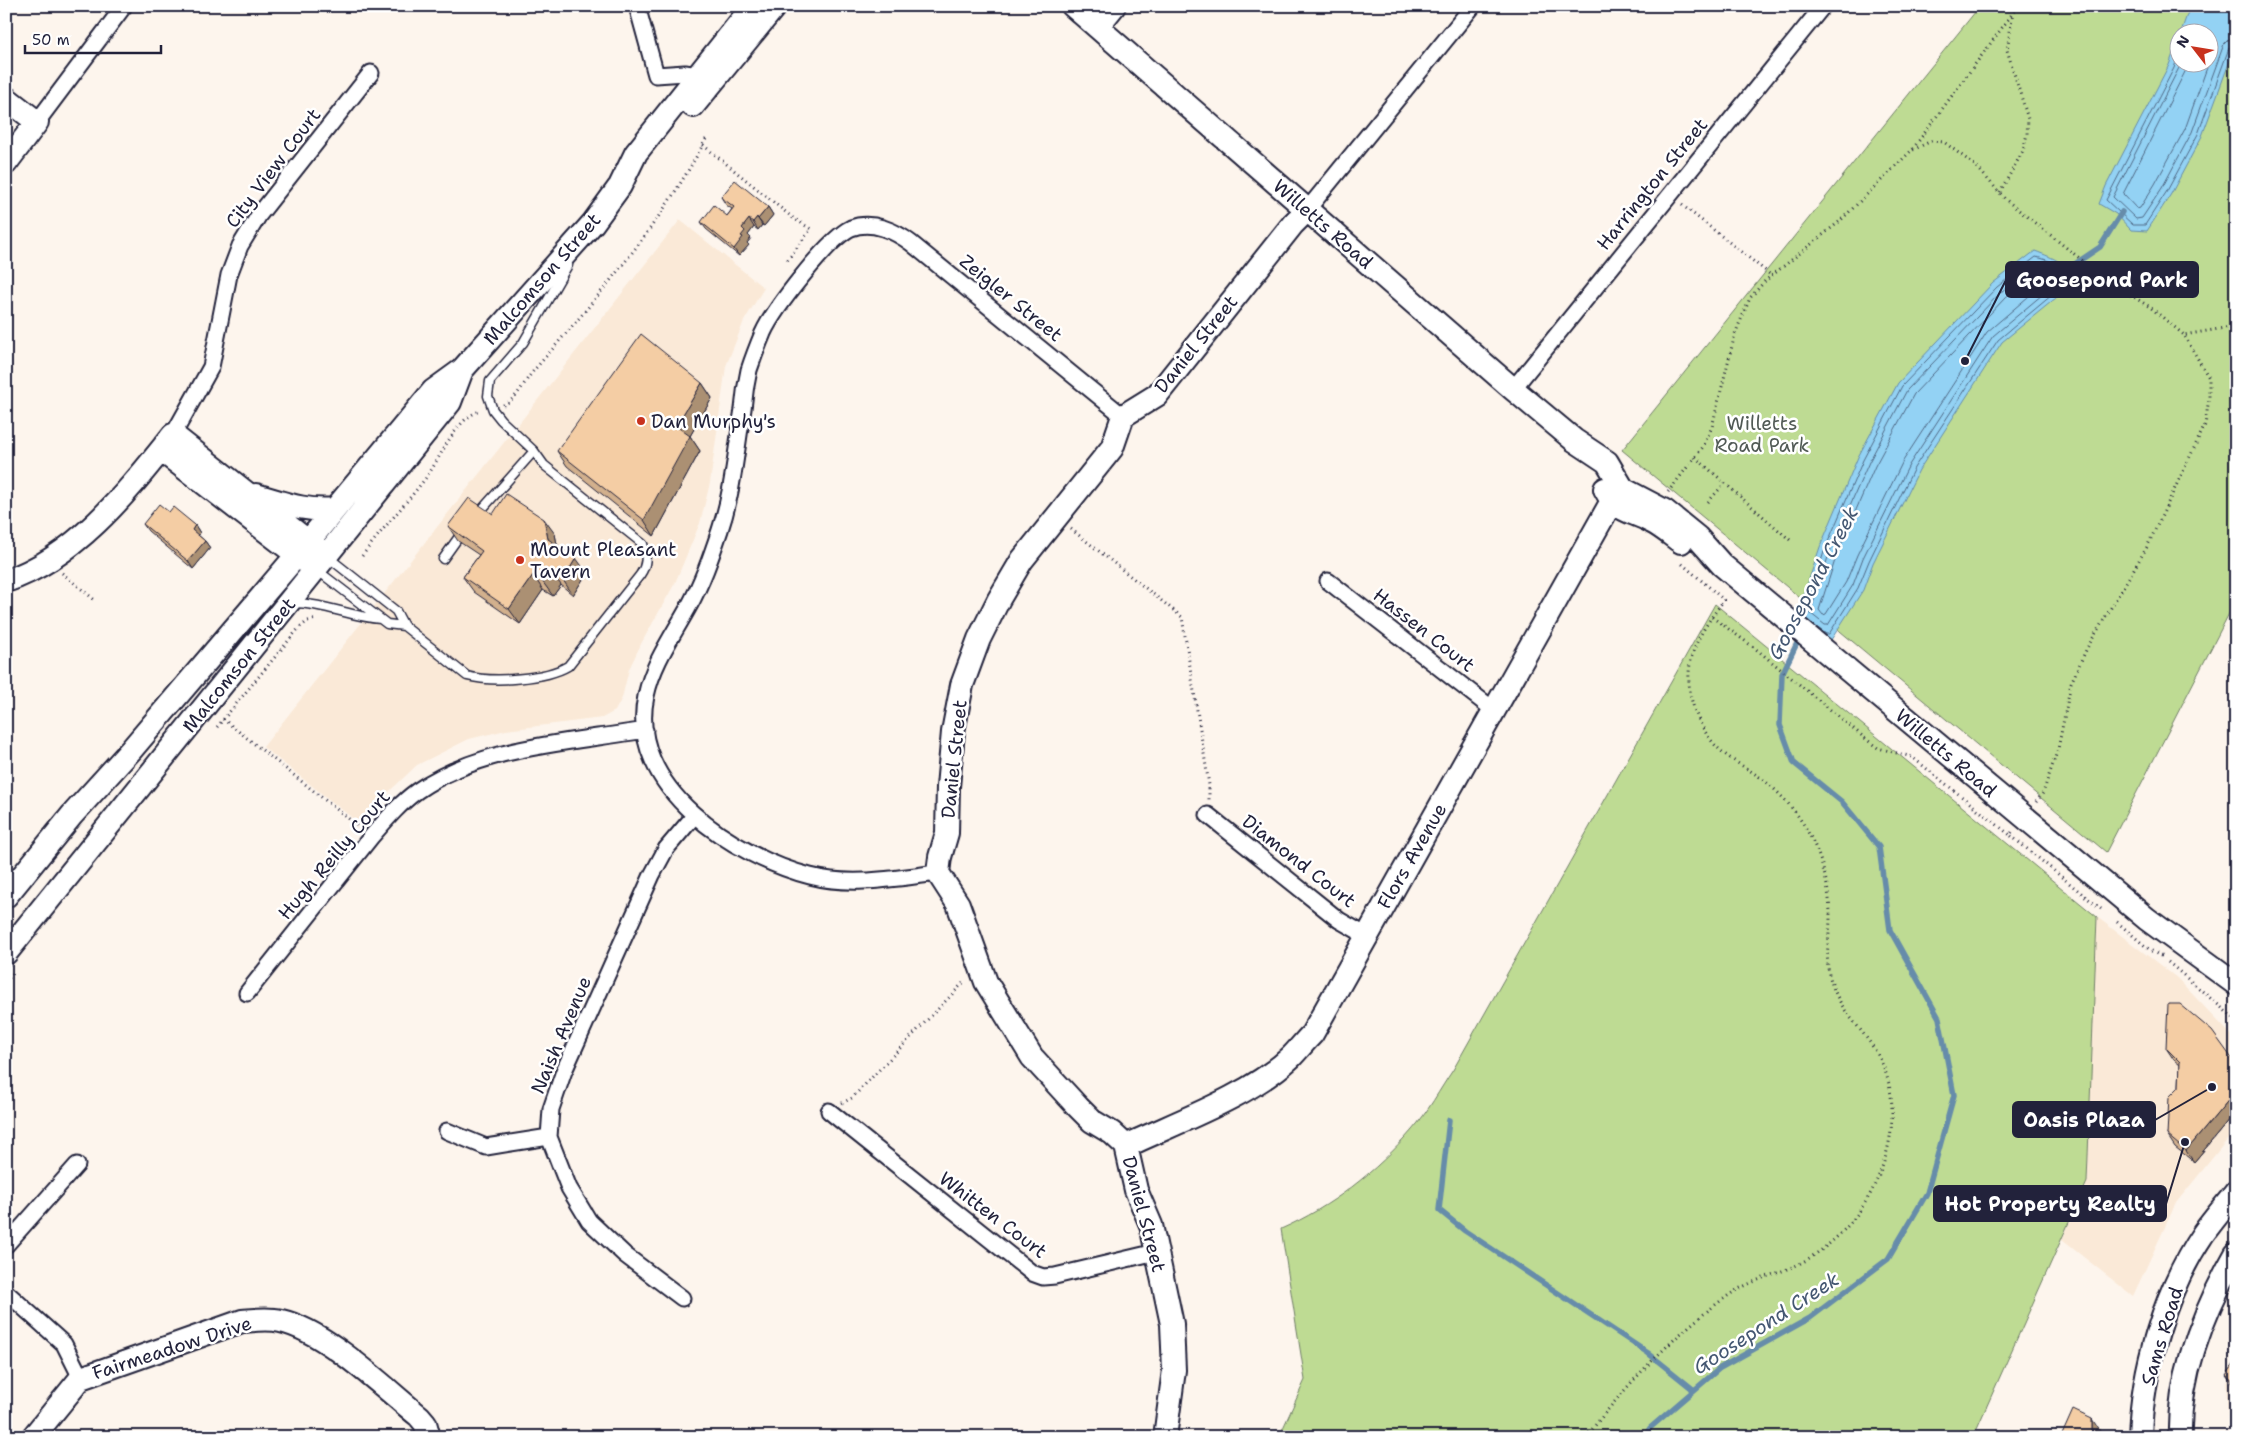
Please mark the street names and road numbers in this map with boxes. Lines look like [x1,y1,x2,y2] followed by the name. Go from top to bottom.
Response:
[220,103,326,233] street label: City View Court
[1591,113,1713,255] street label: Harrington Street
[1268,174,1378,274] street label: Willetts Road
[478,208,606,350] street label: Malcomson Street
[954,249,1068,347] street label: Zeigler Street
[1149,290,1243,398] street label: Daniel Street
[1368,582,1480,678] street label: Hassen Court
[177,592,301,738] street label: Malcomson Street
[935,698,973,820] street label: Daniel Street
[1890,703,2002,803] street label: Willetts Road
[272,785,396,925] street label: Hugh Reilly Court
[1372,799,1452,913] street label: Flors Avenue
[1237,809,1361,913] street label: Diamond Court
[525,972,597,1098] street label: Naish Avenue
[1117,1153,1171,1275] street label: Daniel Street
[934,1166,1052,1264] street label: Whitten Court
[2135,1284,2189,1388] street label: Sams Road
[89,1310,255,1386] street label: Fairmeadow Drive

